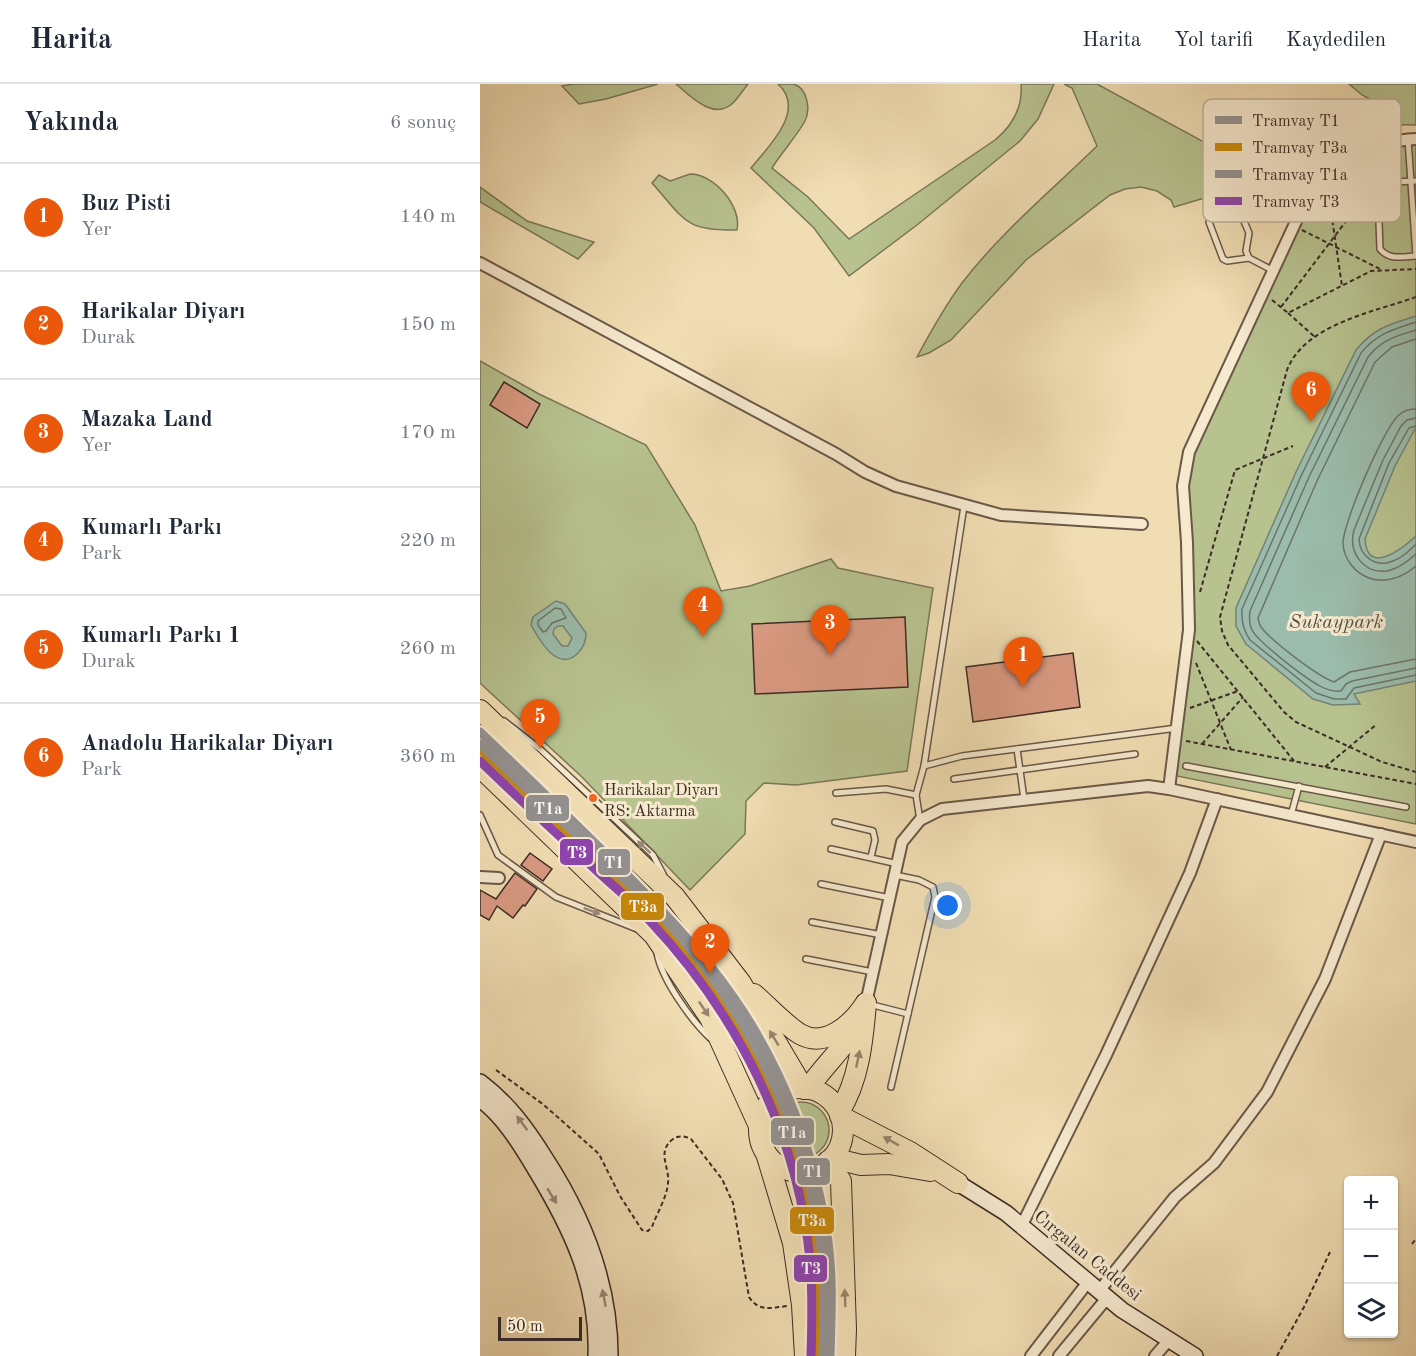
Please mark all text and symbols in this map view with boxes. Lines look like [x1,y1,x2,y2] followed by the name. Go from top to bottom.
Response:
[30,27,112,55] text: Harita
[1082,30,1141,51] text: Harita
[1174,30,1253,51] text: Yol tarifi
[1286,30,1386,51] text: Kaydedilen
[1203,99,1401,222] legend
[24,110,119,136] text: Yakında
[390,113,456,133] text: 6 sonuç
[1252,114,1340,130] text: Tramvay T1
[1252,141,1348,157] text: Tramvay T3a
[1252,168,1348,184] text: Tramvay T1a
[81,193,171,215] text: Buz Pisti
[1252,195,1340,211] text: Tramvay T3
[38,207,49,227] text: 1
[400,207,456,227] text: 140 m
[81,220,112,240] text: Yer
[81,301,245,323] text: Harikalar Diyarı
[38,315,49,335] text: 2
[400,315,456,335] text: 150 m
[81,328,136,348] text: Durak
[1292,372,1330,422] pin: 6
[81,409,213,431] text: Mazaka Land
[38,423,49,443] text: 3
[400,423,456,443] text: 170 m
[81,436,112,456] text: Yer
[81,517,222,539] text: Kumarlı Parkı
[38,531,49,551] text: 4
[400,531,456,551] text: 220 m
[81,544,122,564] text: Park
[684,588,722,637] pin: 4
[810,606,850,655] pin: 3
[1289,613,1383,633] water label: Sukaypark
[81,625,241,647] text: Kumarlı Parkı 1
[1004,638,1042,687] pin: 1
[38,639,49,659] text: 5
[400,639,456,659] text: 260 m
[81,652,136,672] text: Durak
[520,700,560,749] pin: 5
[81,733,333,755] text: Anadolu Harikalar Diyarı
[38,747,49,767] text: 6
[400,747,456,767] text: 360 m
[81,760,122,780] text: Park
[604,783,718,820] place label: Harikalar Diyarı RS: Aktarma
[587,792,599,804] marker: Harikalar Diyarı RS: Aktarma
[525,794,570,822] line badge: T1a
[534,802,562,818] text: T1a
[559,838,594,866] line badge: T3
[638,841,652,855] one-way arrow
[567,846,587,862] text: T3
[597,848,631,876] line badge: T1
[604,856,624,872] text: T1
[933,891,962,920] your location
[620,892,665,921] line badge: T3a
[629,900,657,916] text: T3a
[583,907,601,916] one-way arrow
[690,924,730,974] pin: 2
[698,1001,710,1017] one-way arrow
[768,1030,779,1046] one-way arrow
[854,1050,863,1069] one-way arrow
[516,1116,528,1131] one-way arrow
[770,1117,815,1146] line badge: T1a
[778,1126,806,1142] text: T1a
[882,1136,899,1146] one-way arrow
[796,1157,831,1186] line badge: T1
[803,1165,823,1181] text: T1
[1344,1176,1398,1338] map controls
[1344,1176,1398,1230] button: +
[547,1188,557,1205] one-way arrow
[789,1206,835,1235] line badge: T3a
[1030,1207,1144,1304] street label: Cırgalan Caddesi
[798,1214,826,1230] text: T3a
[1344,1230,1398,1284] button: −
[793,1254,828,1283] line badge: T3
[801,1262,821,1278] text: T3
[1344,1284,1398,1338] button: layers
[599,1288,608,1307] one-way arrow
[840,1288,849,1307] one-way arrow
[498,1314,582,1342] scale bar
[507,1319,543,1335] text: 50 m

